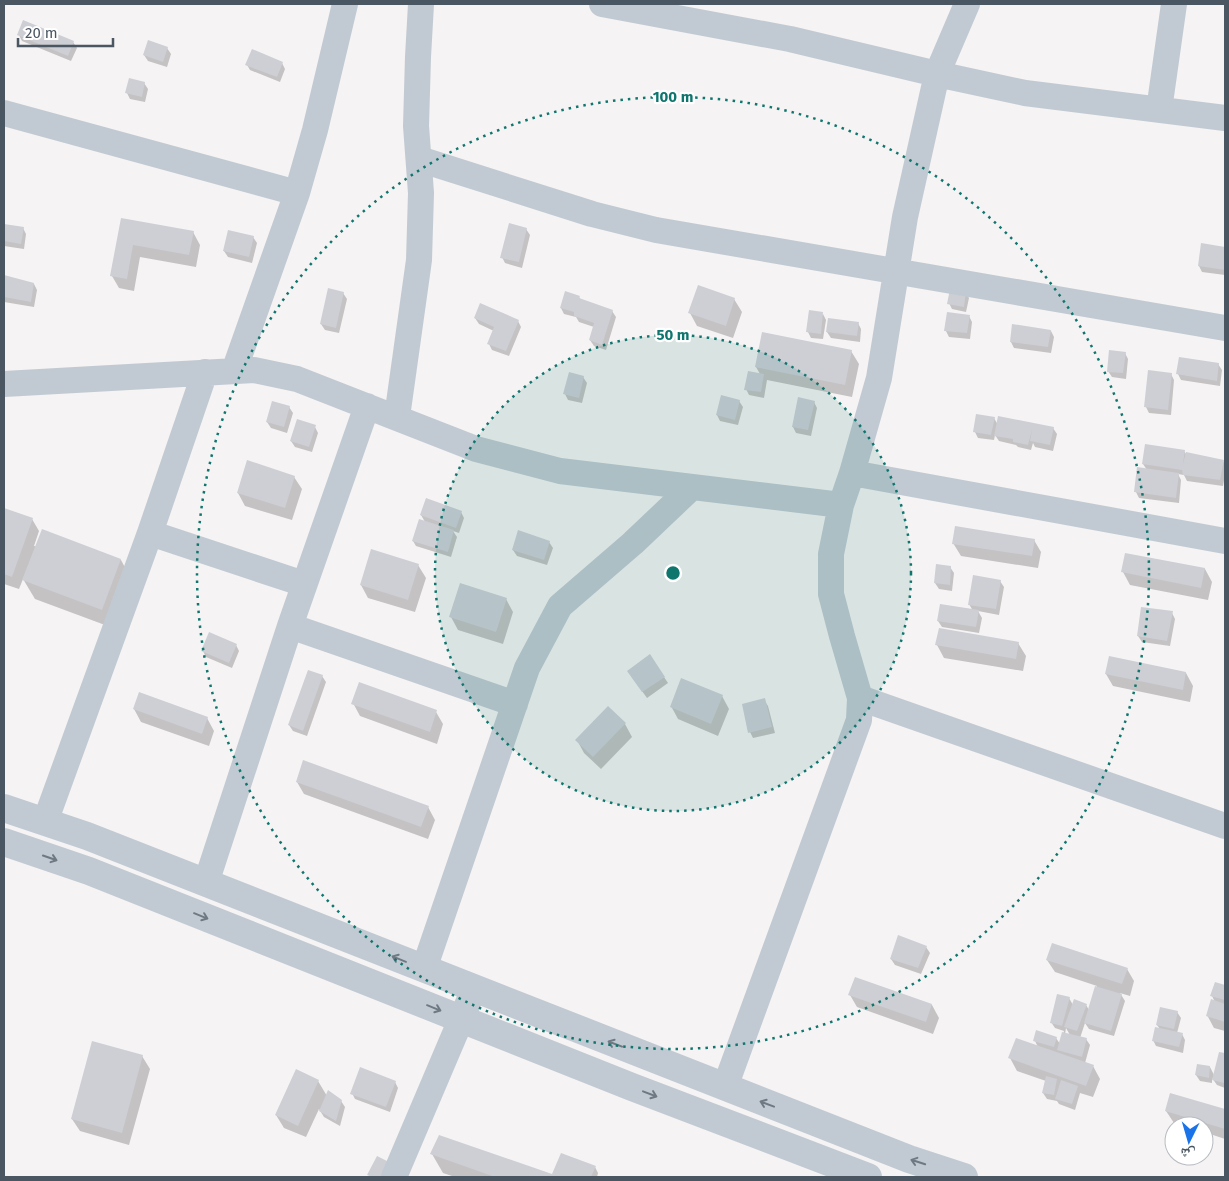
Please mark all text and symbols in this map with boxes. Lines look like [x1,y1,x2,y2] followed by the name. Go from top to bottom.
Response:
[18,15,112,47] scale bar
[25,24,58,42] text: 20 m
[653,88,693,106] text: 100 m
[656,326,690,344] text: 50 m
[664,564,682,582] centre of rings
[42,854,57,863] one-way arrow
[193,912,209,921] one-way arrow
[392,954,407,964] one-way arrow
[426,1004,441,1014] one-way arrow
[608,1039,623,1049] one-way arrow
[642,1090,657,1099] one-way arrow
[759,1098,774,1107] one-way arrow
[1164,1116,1214,1166] north arrow
[1180,1144,1196,1163] text: ش
[911,1157,927,1166] one-way arrow

